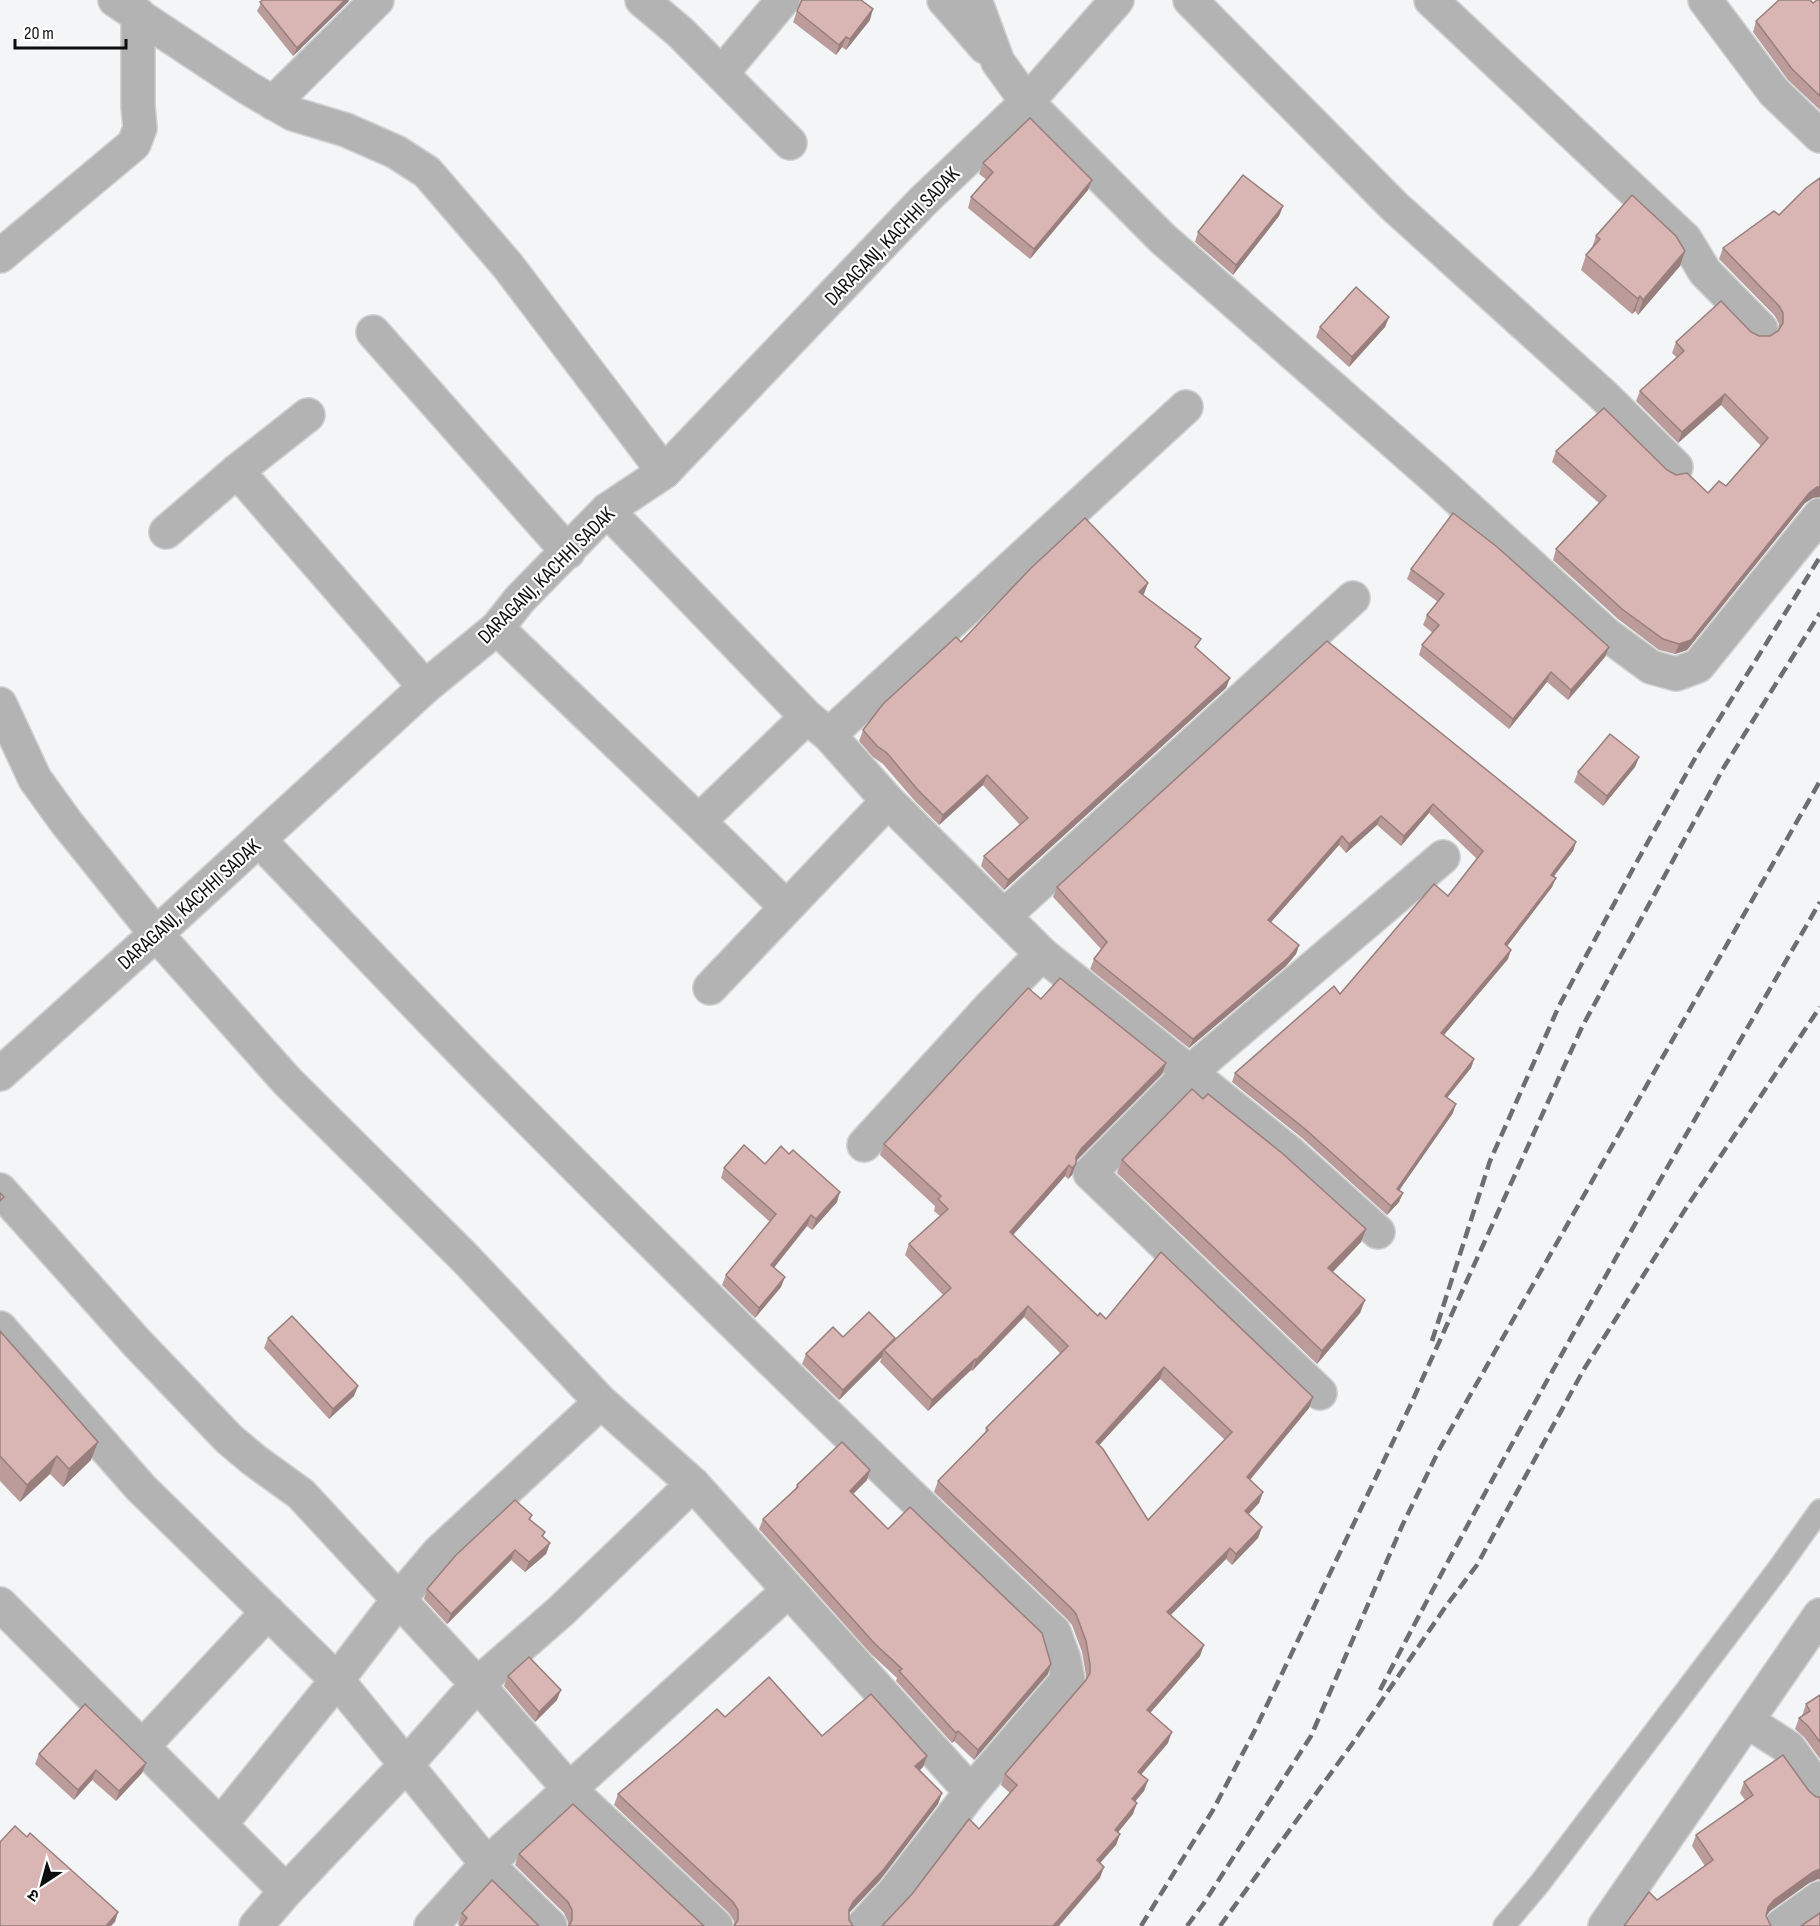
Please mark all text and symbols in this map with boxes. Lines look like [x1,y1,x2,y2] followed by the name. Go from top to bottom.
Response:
[15,12,126,50] scale bar
[24,23,54,44] text: 20 m
[820,161,965,311] street label: DARAGANJ, KACHHI SADAK
[473,501,620,649] street label: DARAGANJ, KACHHI SADAK
[113,833,266,975] street label: DARAGANJ, KACHHI SADAK
[12,1854,72,1914] north arrow
[24,1884,43,1905] text: उ

